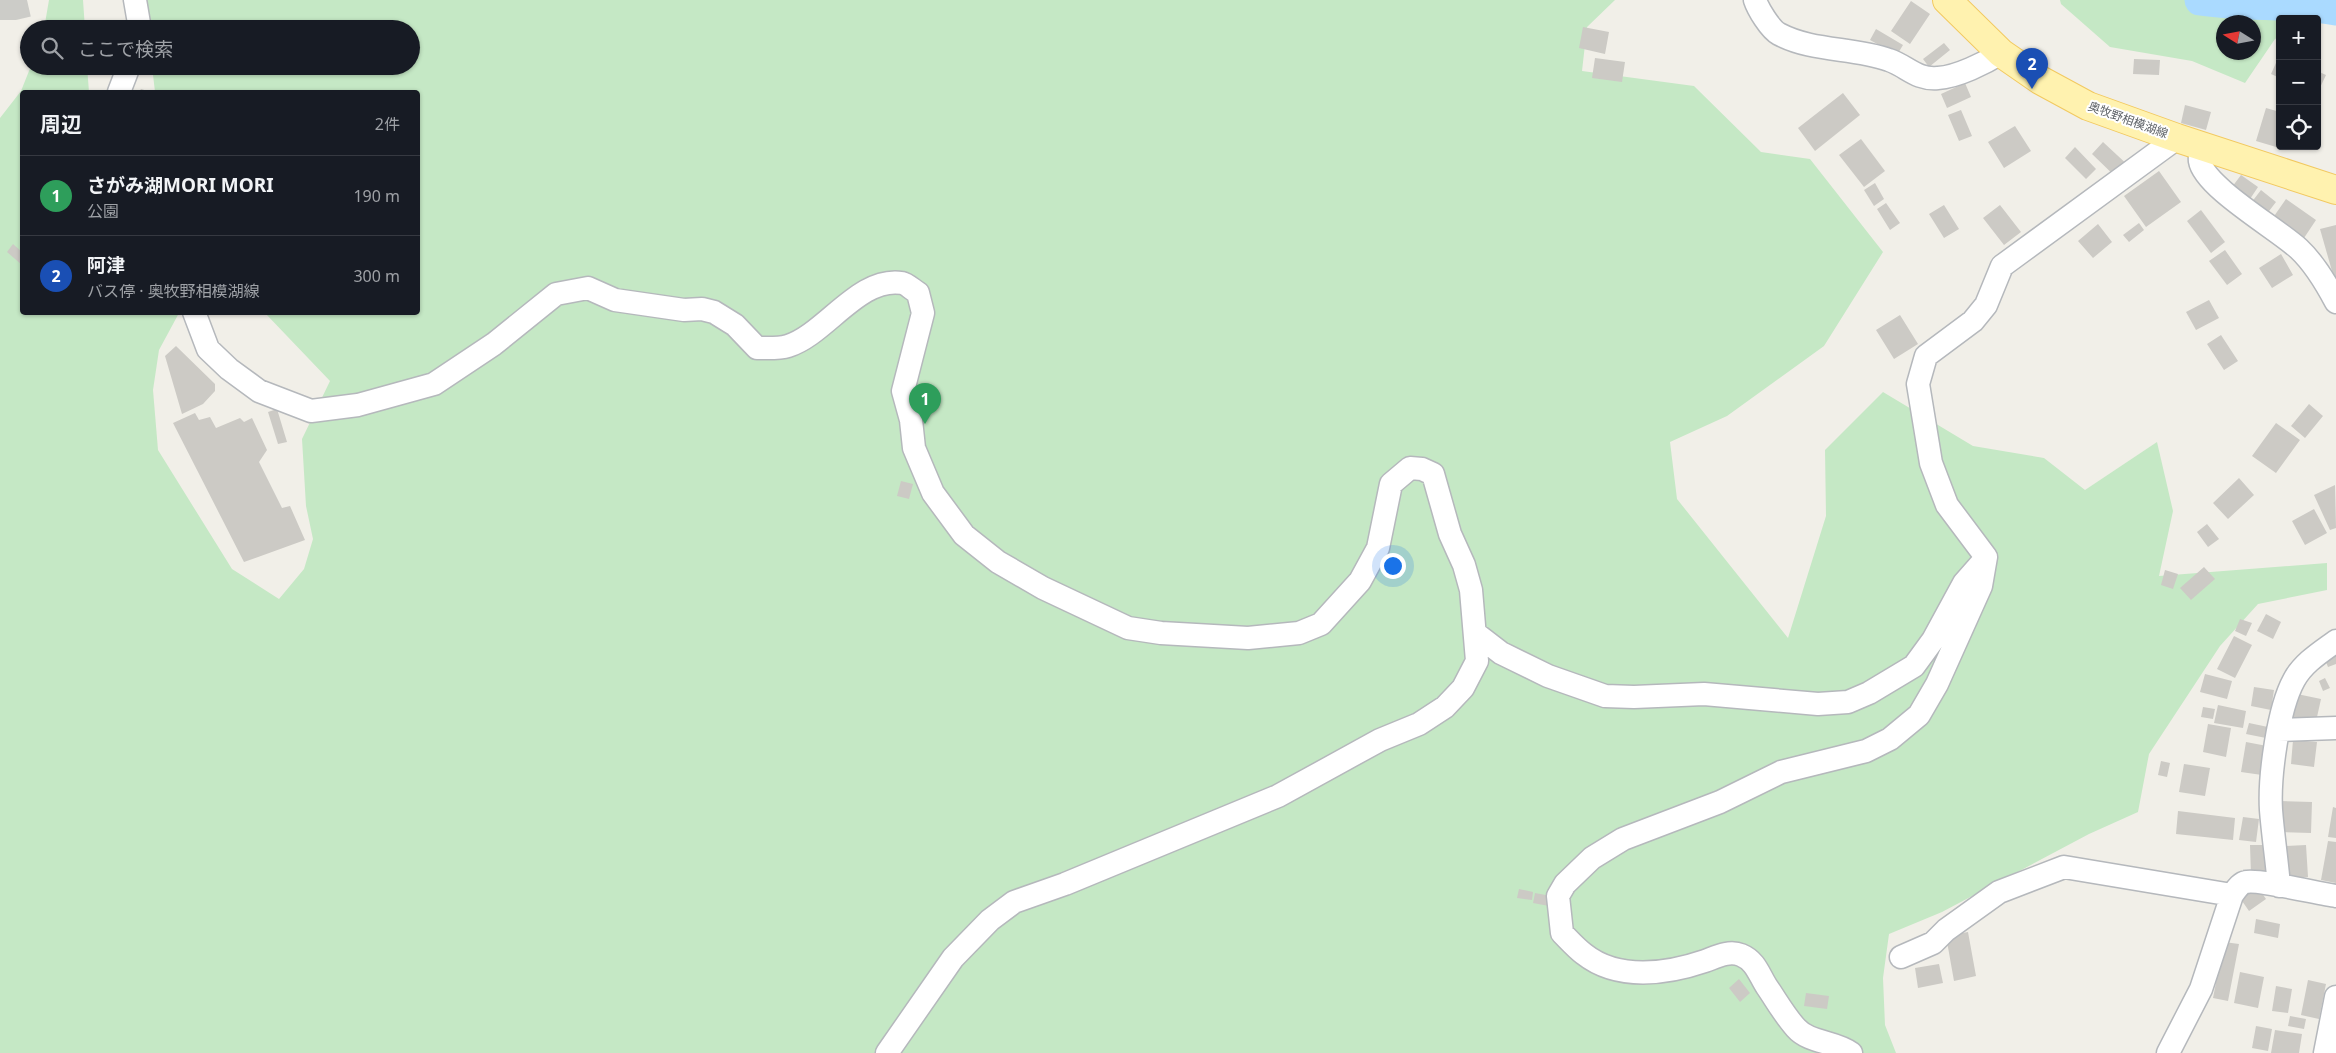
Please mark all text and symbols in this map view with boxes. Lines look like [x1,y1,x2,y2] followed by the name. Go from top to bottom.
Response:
[2216,15,2261,60] north arrow
[2276,15,2321,150] map controls
[2276,15,2321,60] button: +
[20,20,420,75] search box
[38,34,66,62] icon: search
[78,36,173,62] text: ここで検索
[2016,48,2048,89] pin: 2
[2276,60,2321,105] button: −
[2086,97,2171,142] street label: 奥牧野相模湖線
[2276,105,2321,150] button: locate
[40,110,82,138] text: 周辺
[375,113,400,135] text: 2件
[87,172,274,198] text: さがみ湖MORI MORI
[51,185,61,207] text: 1
[353,185,400,207] text: 190 m
[87,200,119,222] text: 公園
[87,252,125,278] text: 阿津
[51,265,61,287] text: 2
[353,265,400,287] text: 300 m
[87,280,260,302] text: バス停 · 奥牧野相模湖線
[909,383,941,424] pin: 1
[1380,553,1406,579] your location

